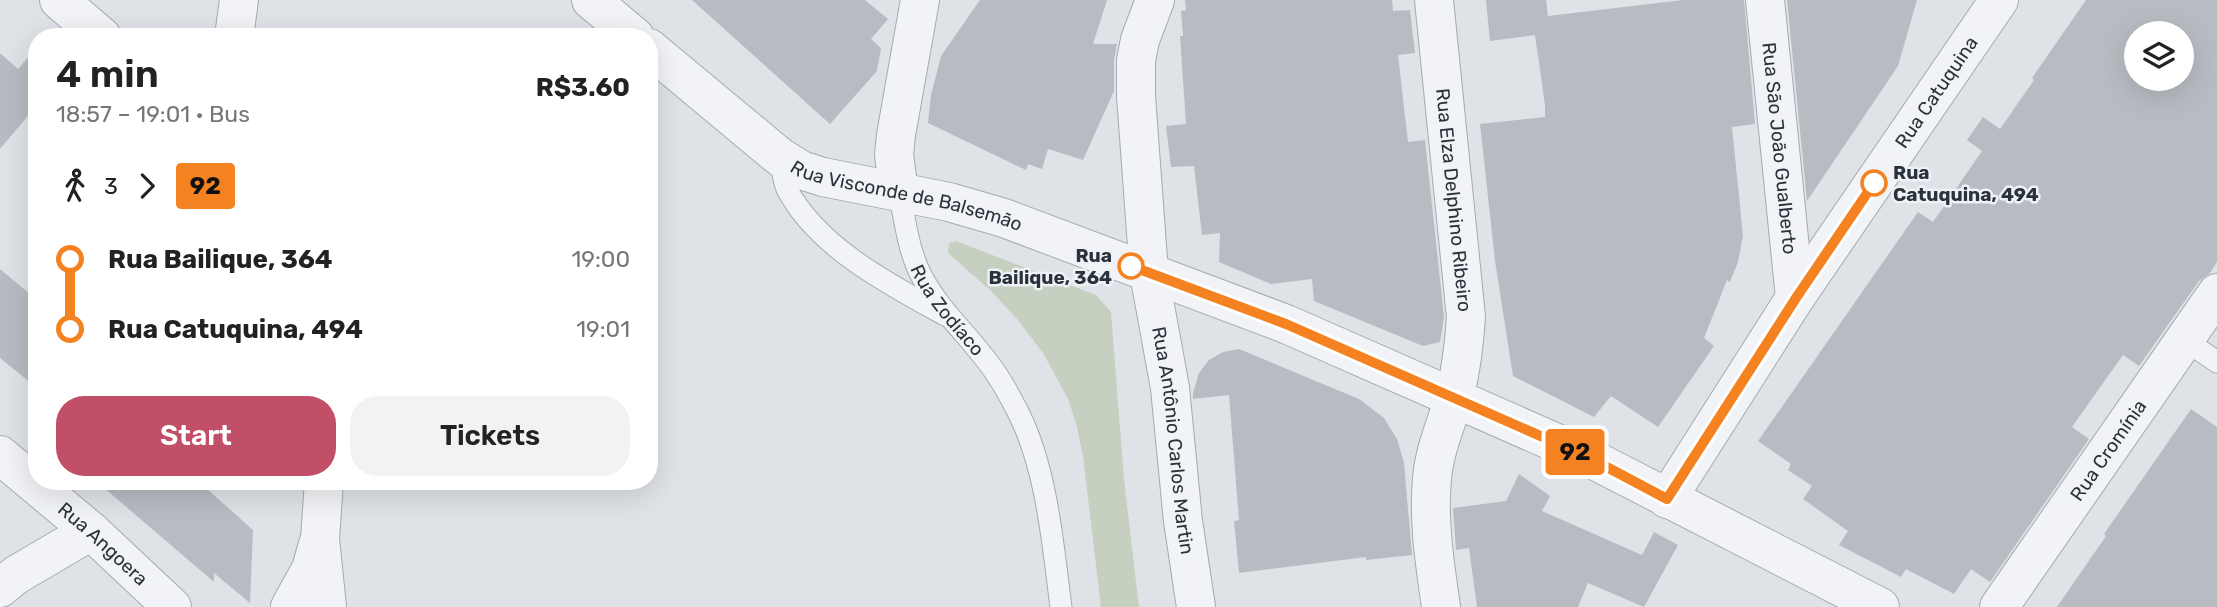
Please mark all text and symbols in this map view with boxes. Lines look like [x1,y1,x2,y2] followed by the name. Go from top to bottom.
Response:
[2124,21,2194,91] map controls
[2124,21,2194,91] button: layers
[1890,32,1983,153] street label: Rua Catuquina
[1757,41,1802,255] street label: Rua São João Gualberto
[56,51,159,97] text: 4 min
[536,72,630,103] text: R$3.60
[1431,87,1476,313] street label: Rua Elza Delphino Ribeiro
[56,100,250,128] text: 18:57 – 19:01 · Bus
[786,155,1026,236] street label: Rua Visconde de Balsemão
[1893,161,2039,206] place label: Rua Catuquina, 494
[56,167,94,205] icon: walk
[128,167,166,205] icon: forward
[1861,170,1887,196] marker: Rua Catuquina, 494
[104,172,118,200] text: 3
[190,172,221,200] text: 92
[108,244,333,275] text: Rua Bailique, 364
[988,244,1112,289] place label: Rua Bailique, 364
[571,245,630,273] text: 19:00
[1118,253,1144,279] marker: Rua Bailique, 364
[906,261,989,361] street label: Rua Zodíaco
[108,314,363,345] text: Rua Catuquina, 494
[576,315,630,343] text: 19:01
[1147,325,1199,556] street label: Rua Antônio Carlos Martin
[2065,395,2151,505] street label: Rua Cromínia
[56,396,336,476] button: Start
[350,396,630,476] button: Tickets
[1544,429,1606,475] line badge: 92
[1560,438,1590,466] text: 92
[53,497,153,590] street label: Rua Angoera

